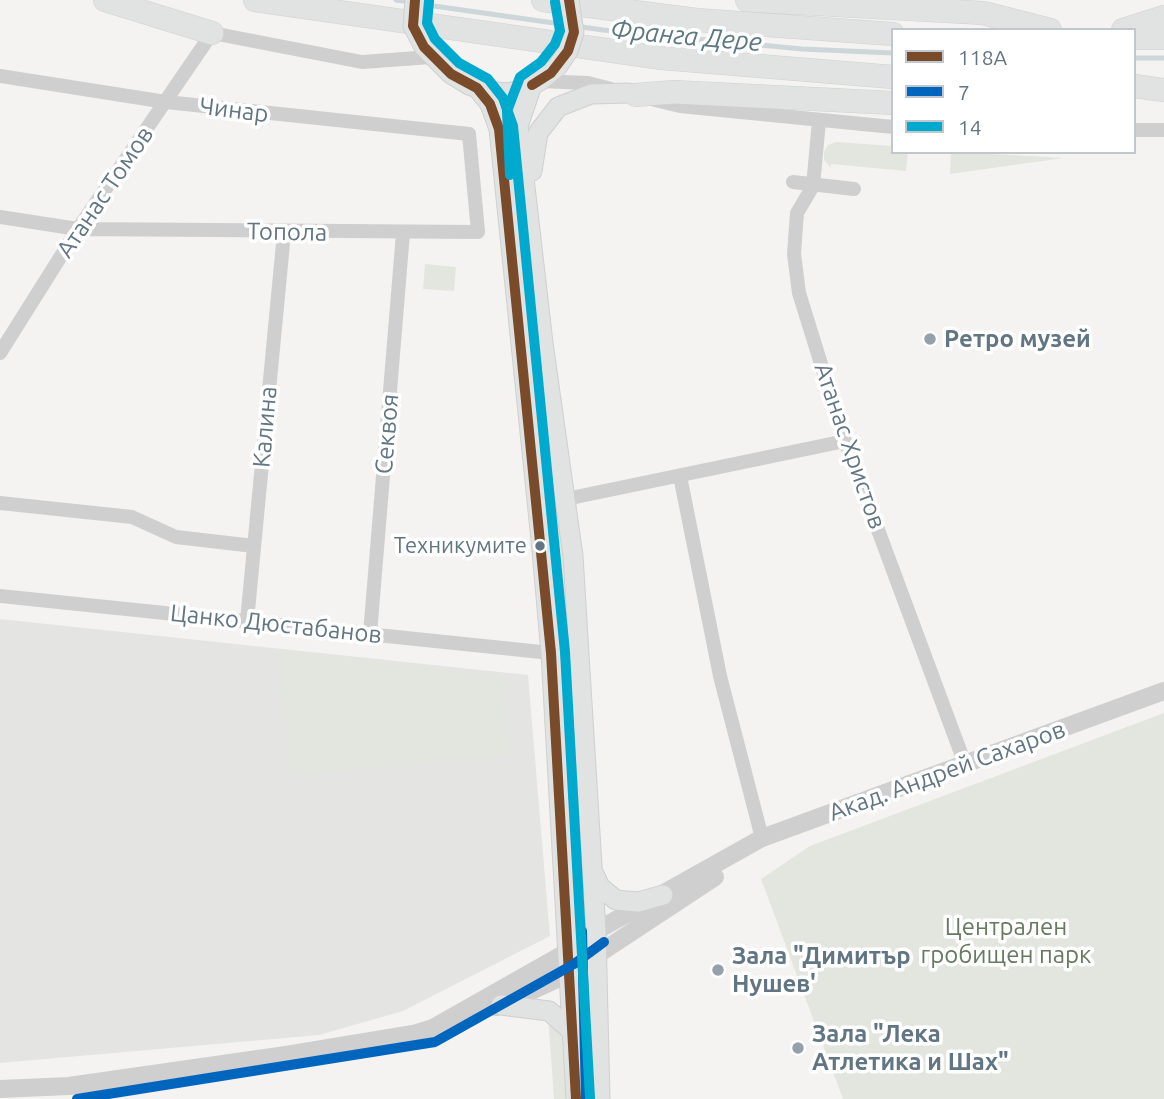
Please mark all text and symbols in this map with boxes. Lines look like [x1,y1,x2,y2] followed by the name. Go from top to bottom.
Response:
[609,14,763,58] water label: Франга Дере
[891,28,1136,154] legend
[958,45,1007,69] text: 118А
[958,80,970,104] text: 7
[198,91,270,129] street label: Чинар
[958,115,982,139] text: 14
[51,121,159,263] street label: Атанас Томов
[247,217,327,247] street label: Топола
[944,325,1091,353] place label: Ретро музей
[922,331,938,347] marker: Ретро музей
[808,359,892,533] street label: Атанас Христов
[247,385,283,469] street label: Калина
[369,393,405,475] street label: Секвоя
[394,533,527,559] place label: Техникумите
[533,539,547,553] marker: Техникумите
[169,599,383,649] street label: Цанко Дюстабанов
[825,715,1069,827] street label: Акад. Андрей Сахаров
[921,913,1091,969] park label: Централен гробищен парк
[732,942,911,998] place label: Зала "Димитър Нушев'
[710,962,726,978] marker: Зала "Димитър Нушев'
[812,1020,1009,1076] place label: Зала "Лека Атлетика и Шах"
[790,1040,806,1056] marker: Зала "Лека Атлетика и Шах"

